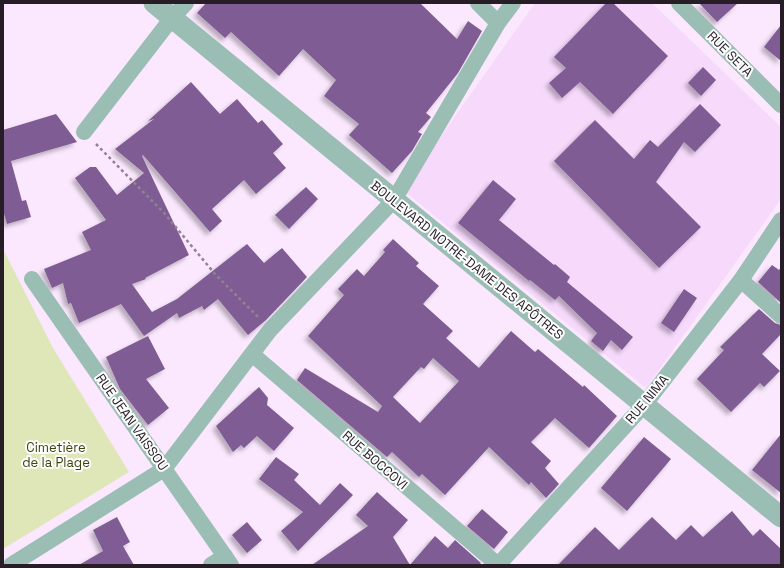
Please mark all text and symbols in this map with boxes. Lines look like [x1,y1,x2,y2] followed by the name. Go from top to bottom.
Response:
[704,28,756,80] street label: RUE SETA
[367,177,567,343] street label: BOULEVARD NOTRE-DAME DES APÔTRES
[92,370,172,474] street label: RUE JEAN VAISSOU
[622,371,672,427] street label: RUE NIMA
[339,427,411,493] street label: RUE BOCCOVI
[22,439,90,471] park label: Cimetière de la Plage

